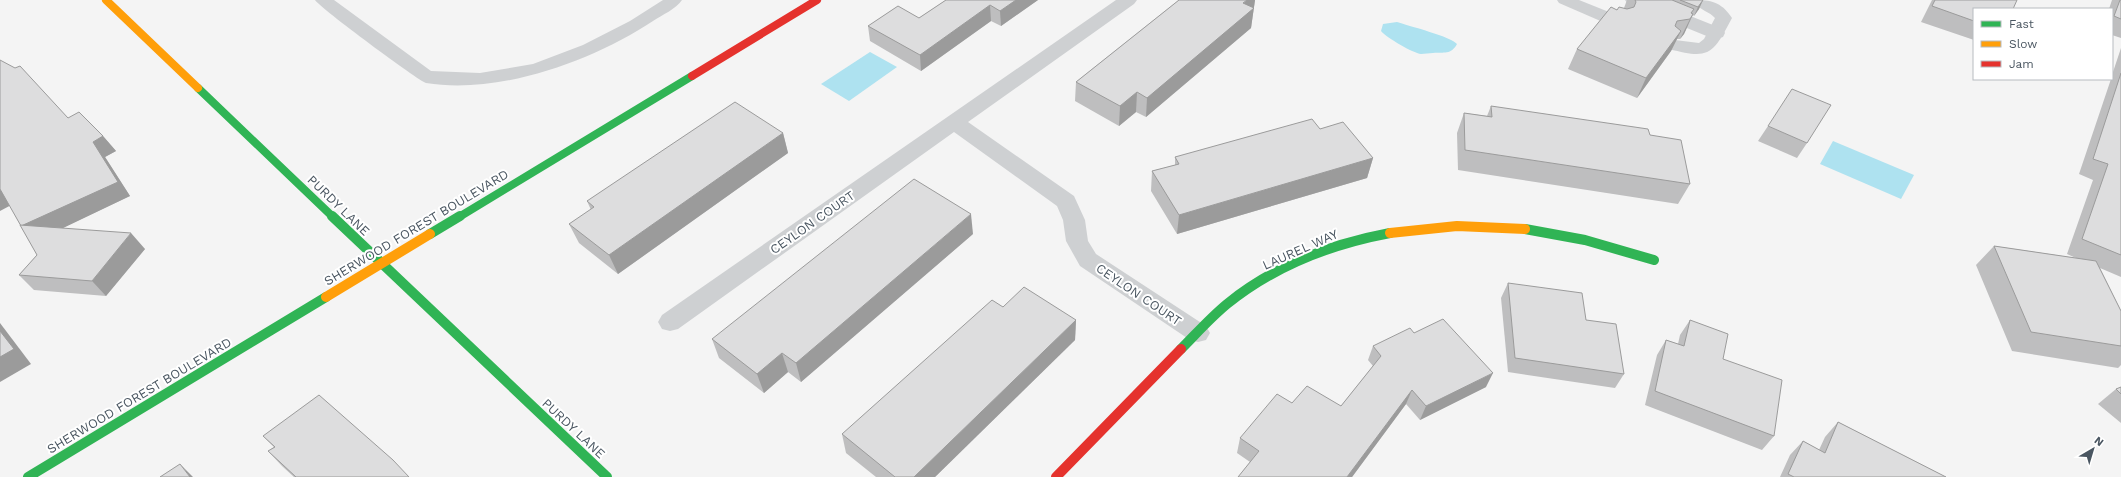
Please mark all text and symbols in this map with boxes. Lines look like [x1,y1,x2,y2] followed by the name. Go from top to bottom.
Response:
[1973,8,2113,80] legend
[2009,17,2034,31] text: Fast
[2009,37,2037,51] text: Slow
[2009,57,2034,71] text: Jam
[321,166,511,289] street label: SHERWOOD FOREST BOULEVARD
[305,172,373,239] street label: PURDY LANE
[767,188,858,257] street label: CEYLON COURT
[1260,226,1341,273] street label: LAUREL WAY
[1093,260,1184,329] street label: CEYLON COURT
[44,334,234,457] street label: SHERWOOD FOREST BOULEVARD
[539,395,608,461] street label: PURDY LANE
[2073,429,2113,469] north arrow
[2092,434,2106,449] text: N

